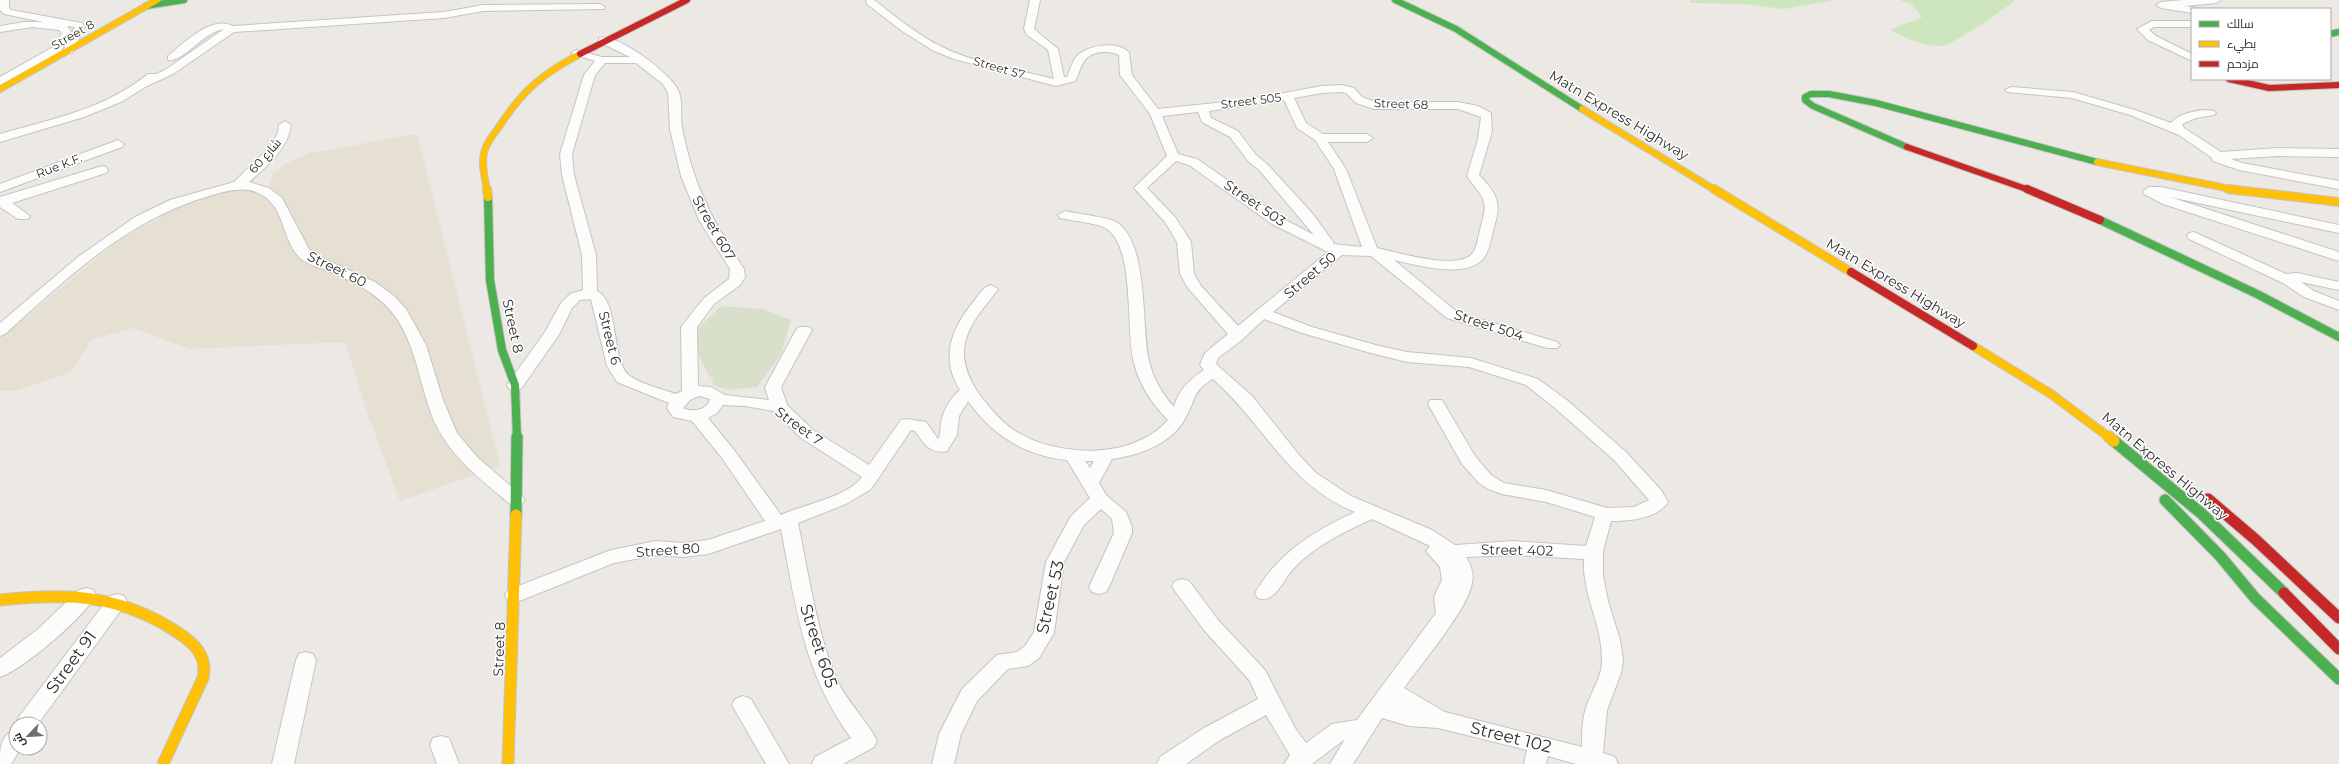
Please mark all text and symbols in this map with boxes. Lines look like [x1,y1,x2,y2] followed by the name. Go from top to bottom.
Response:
[2191,8,2331,80] legend
[49,16,97,53] street label: Street 8
[2227,16,2254,31] text: سالك
[2227,36,2256,54] text: بطيء
[972,53,1027,82] street label: Street 57
[2227,56,2259,72] text: مزدحم
[1546,66,1692,164] street label: Matn Express Highway
[1220,89,1282,112] street label: Street 505
[1374,95,1429,112] street label: Street 68
[245,135,285,177] street label: شارع 60
[34,150,84,181] street label: Rue K.F.
[1221,176,1290,230] street label: Street 503
[688,192,740,264] street label: Street 607
[1823,234,1969,332] street label: Matn Express Highway
[304,247,370,291] street label: Street 60
[1280,248,1340,302] street label: Street 50
[498,297,528,355] street label: Street 8
[1452,305,1527,345] street label: Street 504
[595,309,625,367] street label: Street 6
[772,403,826,449] street label: Street 7
[2098,408,2232,524] street label: Matn Express Highway
[635,539,701,561] street label: Street 80
[1481,540,1553,560] street label: Street 402
[1032,558,1068,636] street label: Street 53
[796,601,842,691] street label: Street 605
[489,621,509,677] street label: Street 8
[42,627,100,697] street label: Street 91
[8,716,48,756] north arrow
[1468,717,1554,757] street label: Street 102
[10,731,28,750] text: ش

